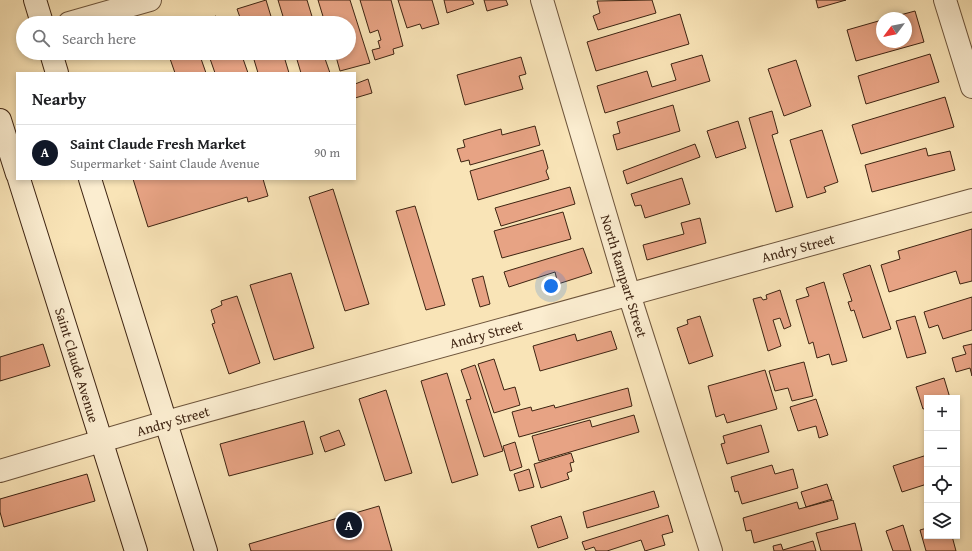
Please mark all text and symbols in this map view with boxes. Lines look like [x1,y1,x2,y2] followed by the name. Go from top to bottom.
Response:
[876,12,912,48] north arrow
[16,16,356,60] search box
[30,27,52,49] icon: search
[62,28,136,49] text: Search here
[32,86,86,111] text: Nearby
[70,133,246,154] text: Saint Claude Fresh Market
[41,143,49,162] text: A
[314,143,340,162] text: 90 m
[70,154,260,173] text: Supermarket · Saint Claude Avenue
[596,212,652,340] street label: North Rampart Street
[759,229,837,267] street label: Andry Street
[541,276,561,296] your location
[50,305,104,425] street label: Saint Claude Avenue
[447,315,525,353] street label: Andry Street
[924,395,960,539] map controls
[924,395,960,431] button: +
[134,401,212,441] street label: Andry Street
[924,431,960,467] button: −
[924,467,960,503] button: locate
[924,503,960,539] button: layers
[336,510,362,540] pin: A

